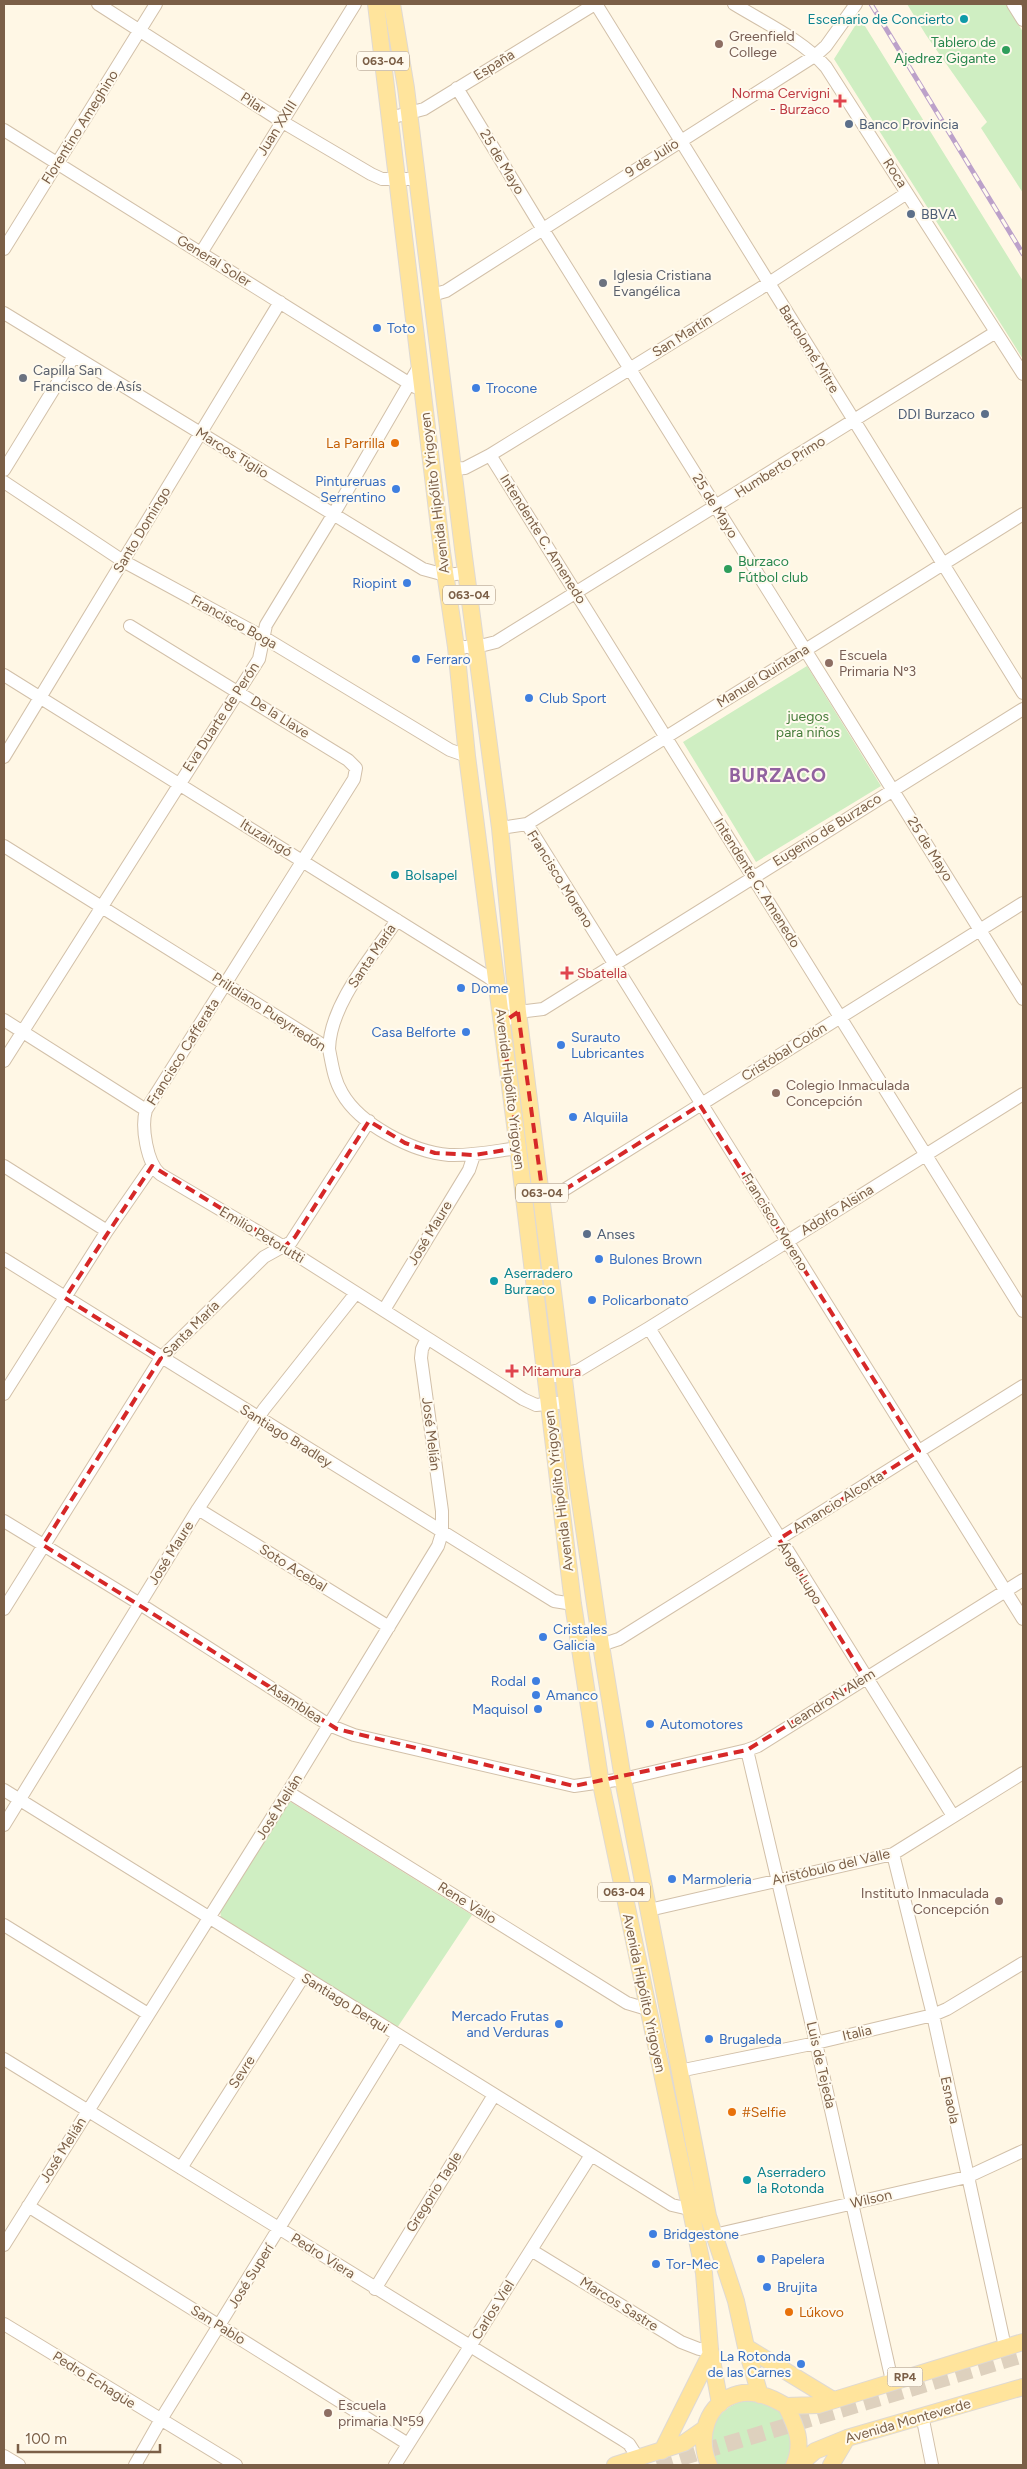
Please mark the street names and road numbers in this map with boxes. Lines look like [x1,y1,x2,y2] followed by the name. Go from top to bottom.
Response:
[470,46,518,84] street label: España
[357,51,409,70] road number: 063-04
[38,67,122,187] street label: Florentino Ameghino
[237,89,269,117] street label: Pilar
[253,97,301,159] street label: Juan XXIII
[476,126,528,198] street label: 25 de Mayo
[622,135,682,181] street label: 9 de Julio
[879,155,911,191] street label: Roca
[174,231,254,291] street label: General Soler
[775,302,843,397] street label: Bartolomé Mitre
[649,311,715,361] street label: San Martín
[417,411,453,574] street label: Avenida Hipólito Yrigoyen
[192,424,272,482] street label: Marcos Tiglio
[732,432,828,502] street label: Humberto Primo
[496,471,590,607] street label: Intendente C. Amenedo
[688,471,742,541] street label: 25 de Mayo
[110,484,174,576] street label: Santo Domingo
[443,586,495,604] road number: 063-04
[188,591,280,653] street label: Francisco Boga
[714,641,812,711] street label: Manuel Quintana
[179,659,263,775] street label: Eva Duarte de Perón
[247,692,313,742] street label: De la Llave
[770,790,884,870] street label: Eugenio de Burzaco
[903,814,957,884] street label: 25 de Mayo
[237,815,295,861] street label: Ituzaingó
[710,815,804,951] street label: Intendente C. Amenedo
[523,827,597,931] street label: Francisco Moreno
[344,921,400,991] street label: Santa María
[209,969,329,1055] street label: Prilidiano Pueyrredón
[143,995,223,1109] street label: Francisco Cafferata
[492,1008,528,1171] street label: Avenida Hipólito Yrigoyen
[738,1019,830,1085] street label: Cristóbal Colón
[738,1170,812,1274] street label: Francisco Moreno
[797,1181,877,1239] street label: Adolfo Alsina
[516,1184,568,1202] road number: 063-04
[404,1197,456,1268] street label: José Maure
[216,1203,308,1267] street label: Emilio Petorutti
[159,1297,223,1361] street label: Santa María
[418,1396,444,1472] street label: José Melián
[237,1401,336,1472] street label: Santiago Bradley
[541,1409,577,1572] street label: Avenida Hipólito Yrigoyen
[789,1467,887,1537] street label: Amancio Alcorta
[145,1518,198,1588] street label: José Maure
[774,1538,826,1608] street label: Ángel Lupo
[256,1541,330,1595] street label: Soto Acebal
[784,1665,878,1733] street label: Leandro N Alem
[265,1679,325,1727] street label: Asamblea
[252,1771,306,1843] street label: José Melián
[770,1845,892,1889] street label: Aristóbulo del Valle
[435,1878,499,1928] street label: Rene Vallo
[598,1882,650,1901] road number: 063-04
[619,1912,669,2074] street label: Avenida Hipólito Yrigoyen
[298,1969,392,2037] street label: Santiago Derqui
[803,2020,839,2110] street label: Luis de Tejeda
[841,2021,873,2045] street label: Italia
[225,2052,259,2092] street label: Sevre
[937,2075,963,2125] street label: Esnaola
[36,2114,90,2186] street label: José Melián
[402,2148,466,2235] street label: Gregorio Tagle
[849,2186,894,2212] street label: Wilson
[288,2230,358,2282] street label: Pedro Viera
[224,2240,278,2312] street label: José Superí
[577,2273,662,2335] street label: Marcos Sastre
[468,2277,518,2343] street label: Carlos Viel
[187,2301,249,2349] street label: San Pablo
[49,2348,139,2412] street label: Pedro Echagüe
[888,2368,922,2386] road number: RP4
[843,2395,973,2447] street label: Avenida Monteverde

